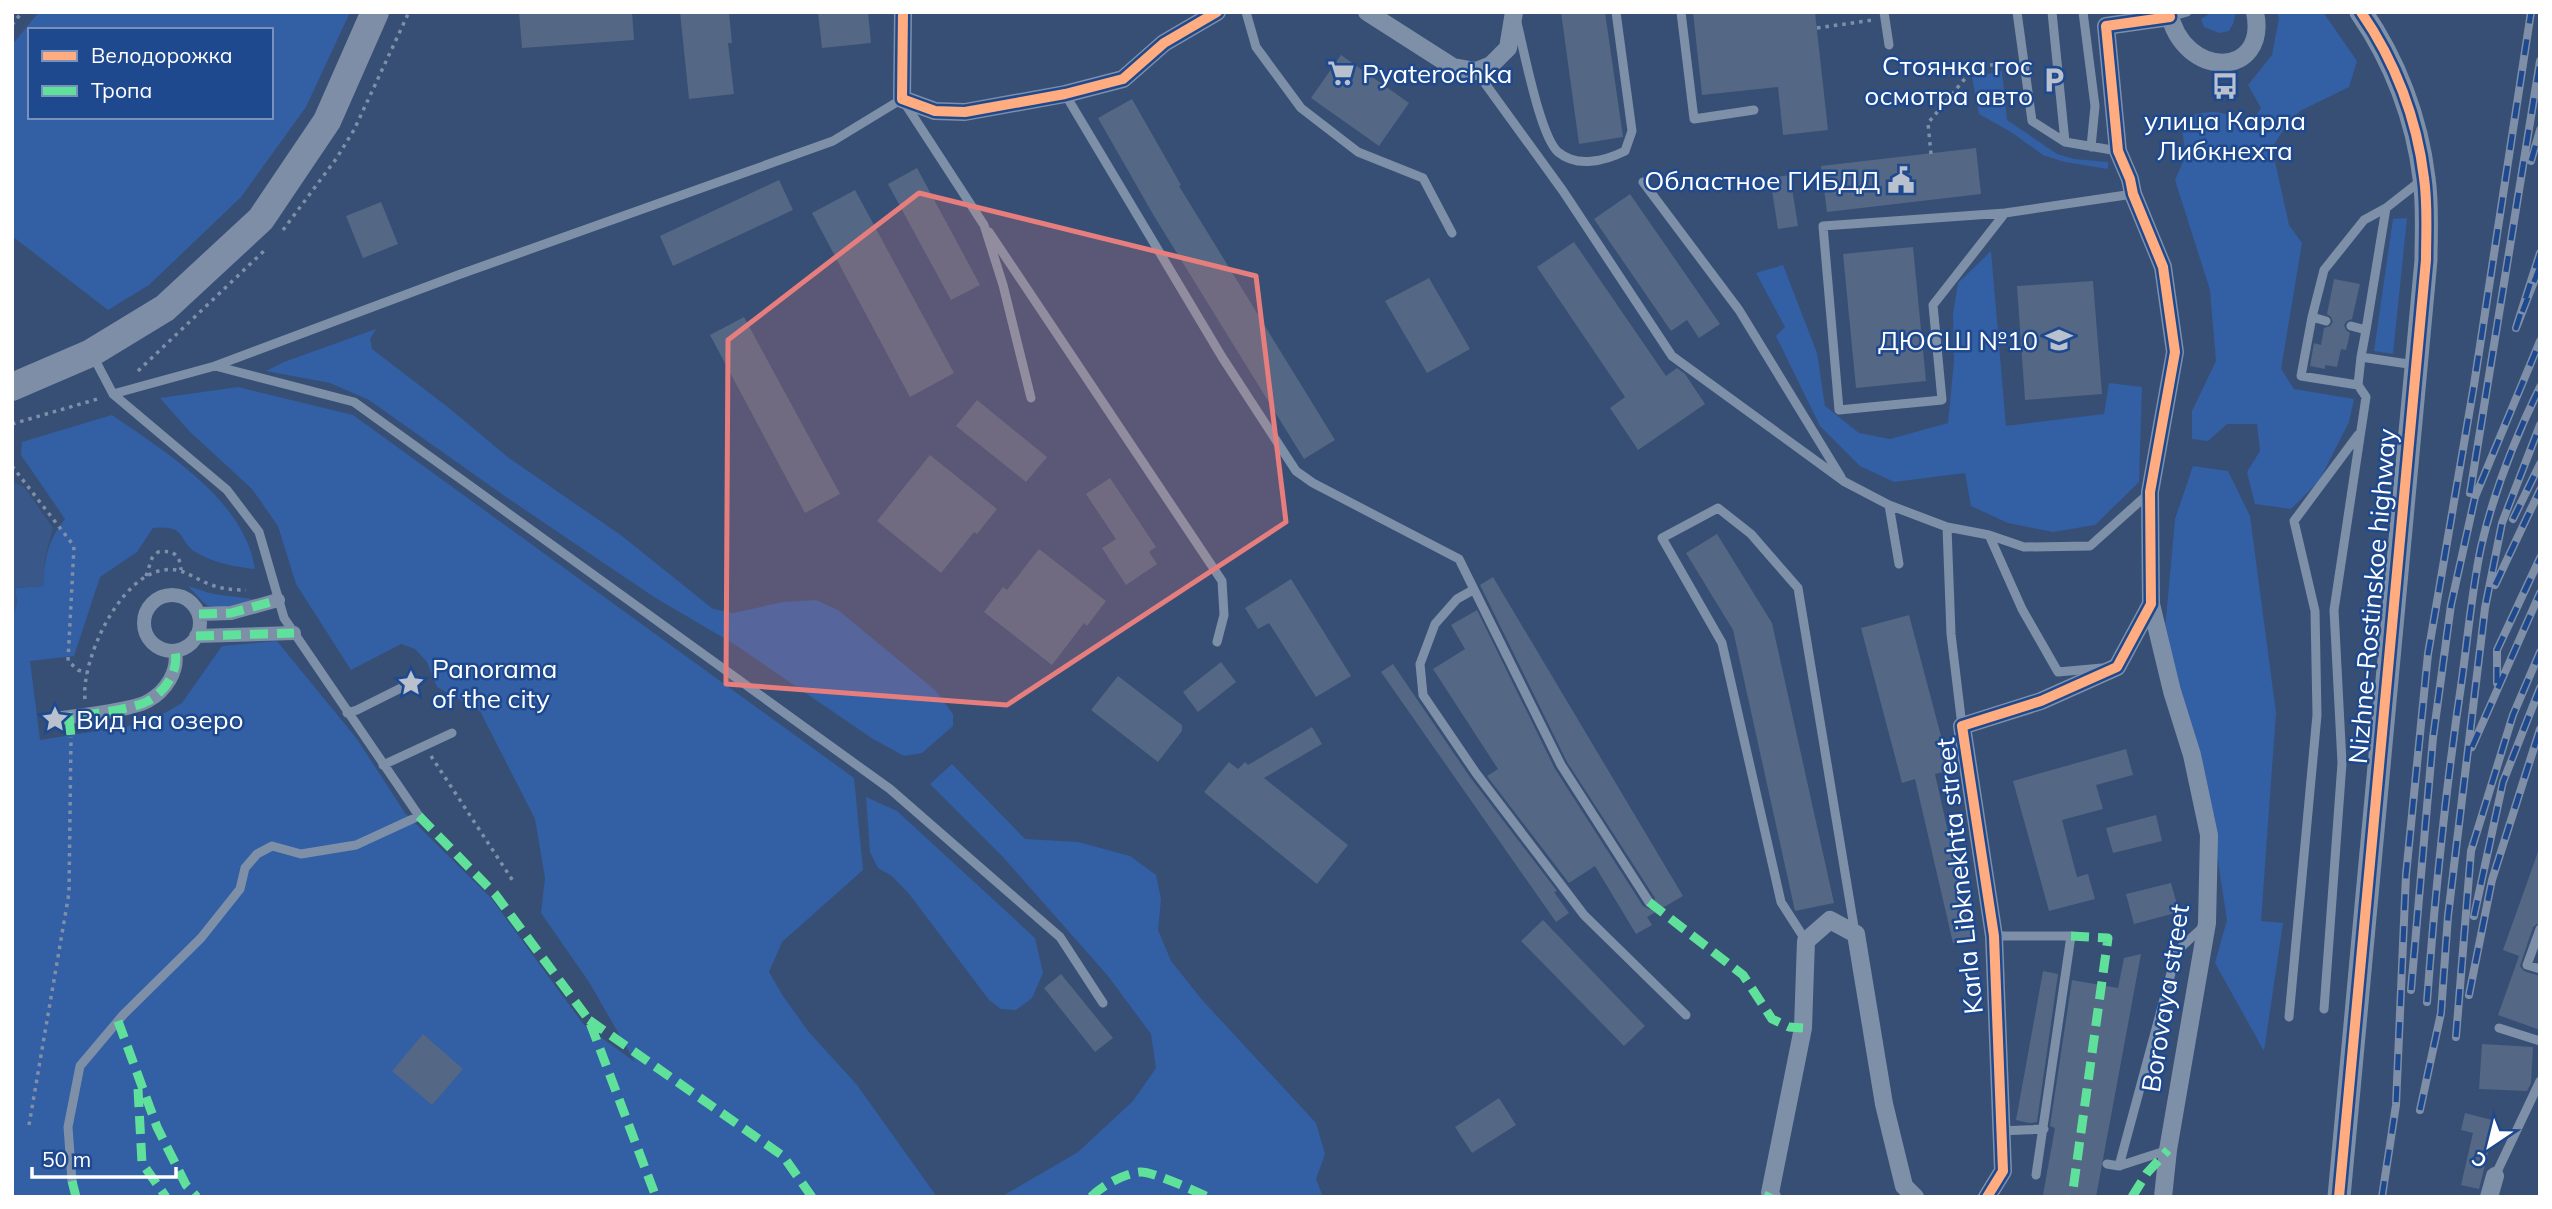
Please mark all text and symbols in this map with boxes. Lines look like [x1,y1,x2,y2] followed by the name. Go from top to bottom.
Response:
[28,28,273,119] legend
[91,42,233,68] text: Велодорожка
[1864,49,2033,112] place label: Стоянка гос осмотра авто
[1362,57,1512,90] place label: Pyaterochka
[1326,58,1356,88] supermarket icon: Pyaterochka
[2039,65,2069,95] parking icon: Стоянка гос осмотра авто
[2210,71,2240,101] bus stop icon: улица Карла Либкнехта
[91,77,152,103] text: Тропа
[2144,104,2306,167] place label: улица Карла Либкнехта
[1644,164,1880,197] place label: Областное ГИБДД
[1886,165,1916,195] public building icon: Областное ГИБДД
[1878,324,2038,357] place label: ДЮСШ №10
[2044,325,2074,355] school or university icon: ДЮСШ №10
[2341,427,2403,765] street label: Nizhne-Rostinskoe highway
[432,652,557,715] place label: Panorama of the city
[396,668,426,698] place icon: Panorama of the city
[76,703,244,736] place label: Вид на озеро
[40,704,70,734] place icon: Вид на озеро
[1928,736,1990,1016] street label: Karla Libknekhta street
[2134,902,2196,1094] street label: Borovaya street
[2454,1111,2524,1181] north arrow
[32,1136,175,1180] scale bar
[42,1146,91,1172] text: 50 m
[2467,1146,2491,1173] text: С

